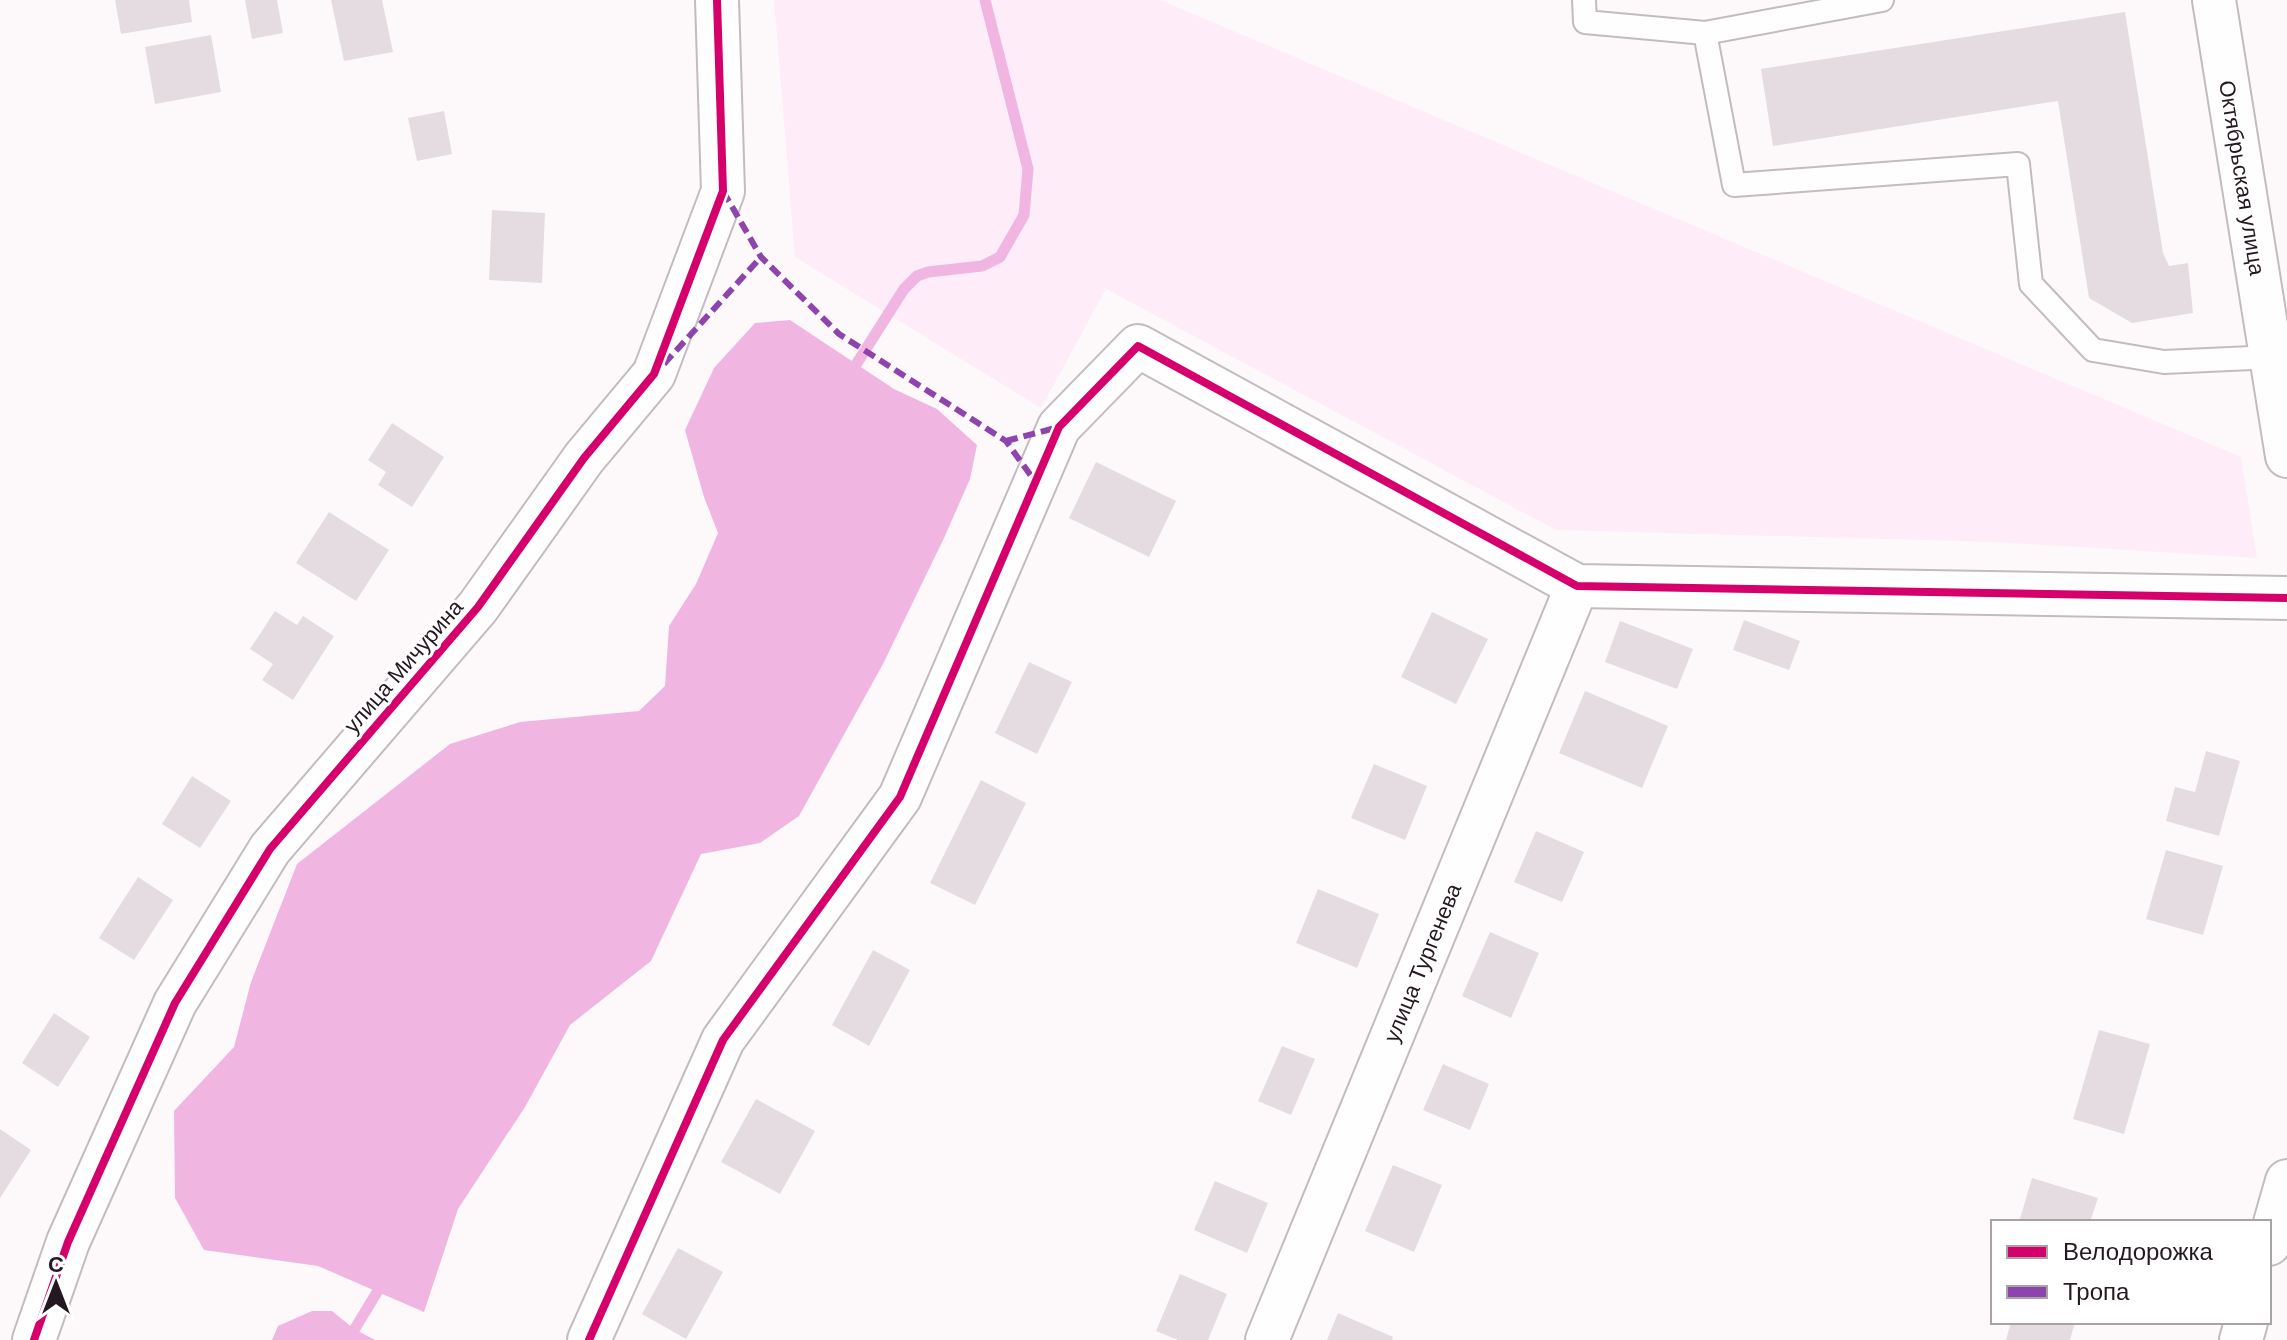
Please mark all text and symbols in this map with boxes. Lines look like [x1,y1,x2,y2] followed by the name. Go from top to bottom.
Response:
[2212,78,2272,278] street label: Октябрьская улица
[337,593,470,739] street label: улица Мичурина
[1377,878,1469,1047] street label: улица Тургенева
[1991,1220,2271,1324] legend
[2063,1236,2214,1267] text: Велодорожка
[16,1244,96,1324] north arrow
[48,1250,64,1279] text: С
[2063,1276,2130,1307] text: Тропа

